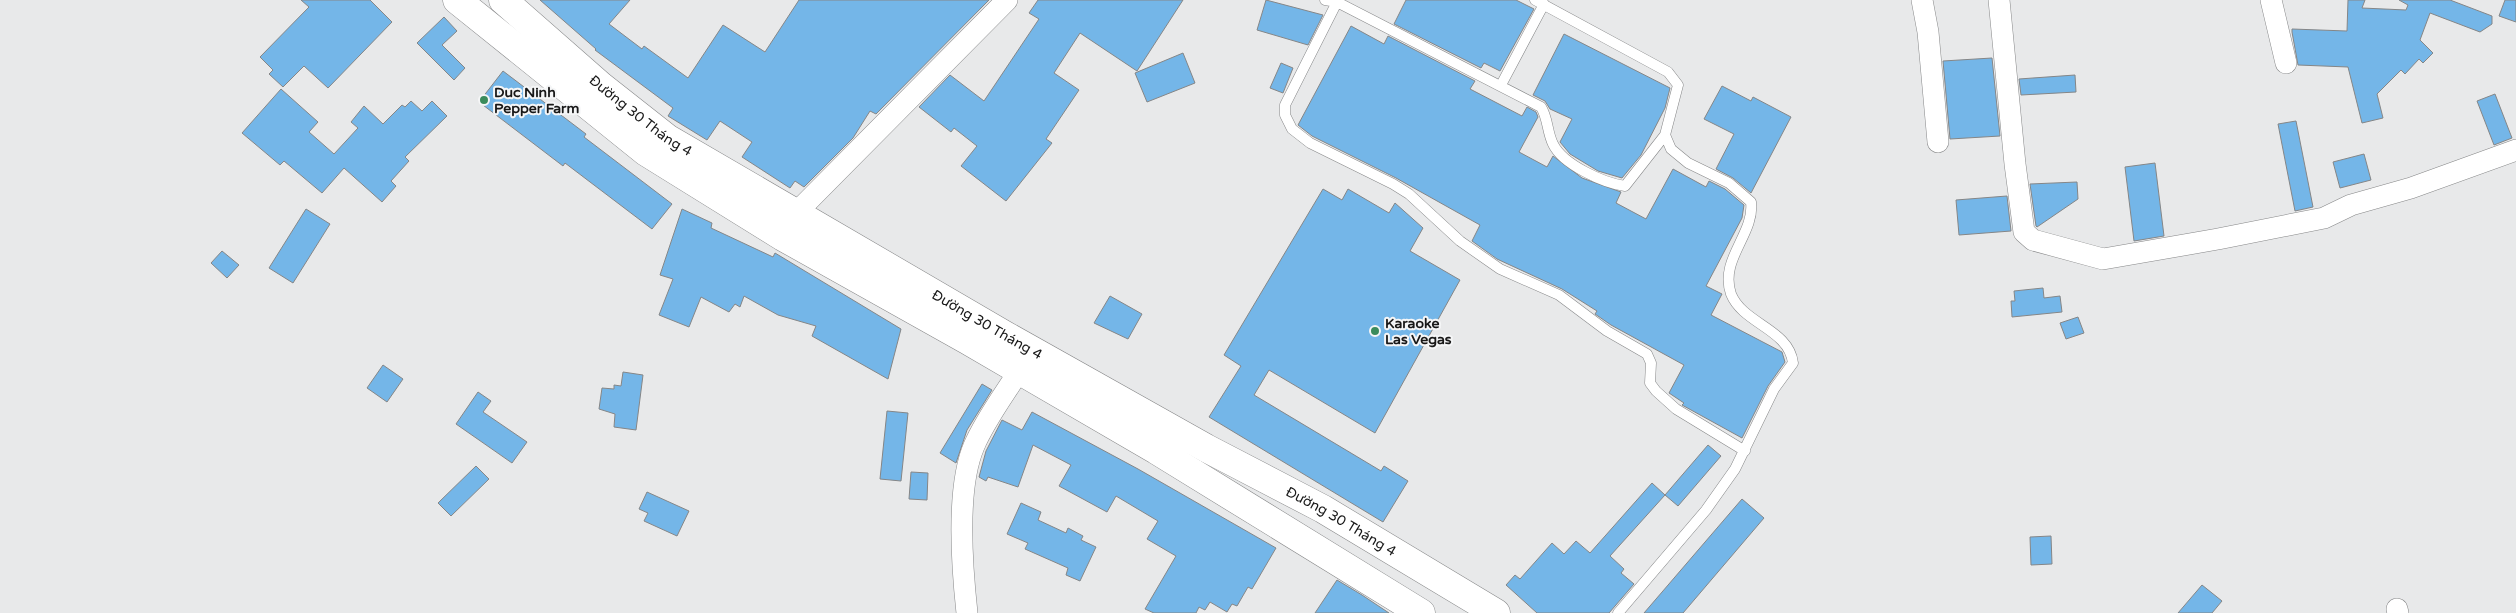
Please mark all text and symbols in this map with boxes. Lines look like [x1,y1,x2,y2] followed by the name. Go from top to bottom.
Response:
[586,72,695,160] street label: Đường 30 Tháng 4
[494,84,579,117] place label: Duc Ninh Pepper Farm
[478,94,490,106] marker: Duc Ninh Pepper Farm
[929,286,1045,363] street label: Đường 30 Tháng 4
[1385,315,1452,348] place label: Karaoke Las Vegas
[1369,325,1381,337] marker: Karaoke Las Vegas
[1283,483,1399,560] street label: Đường 30 Tháng 4

